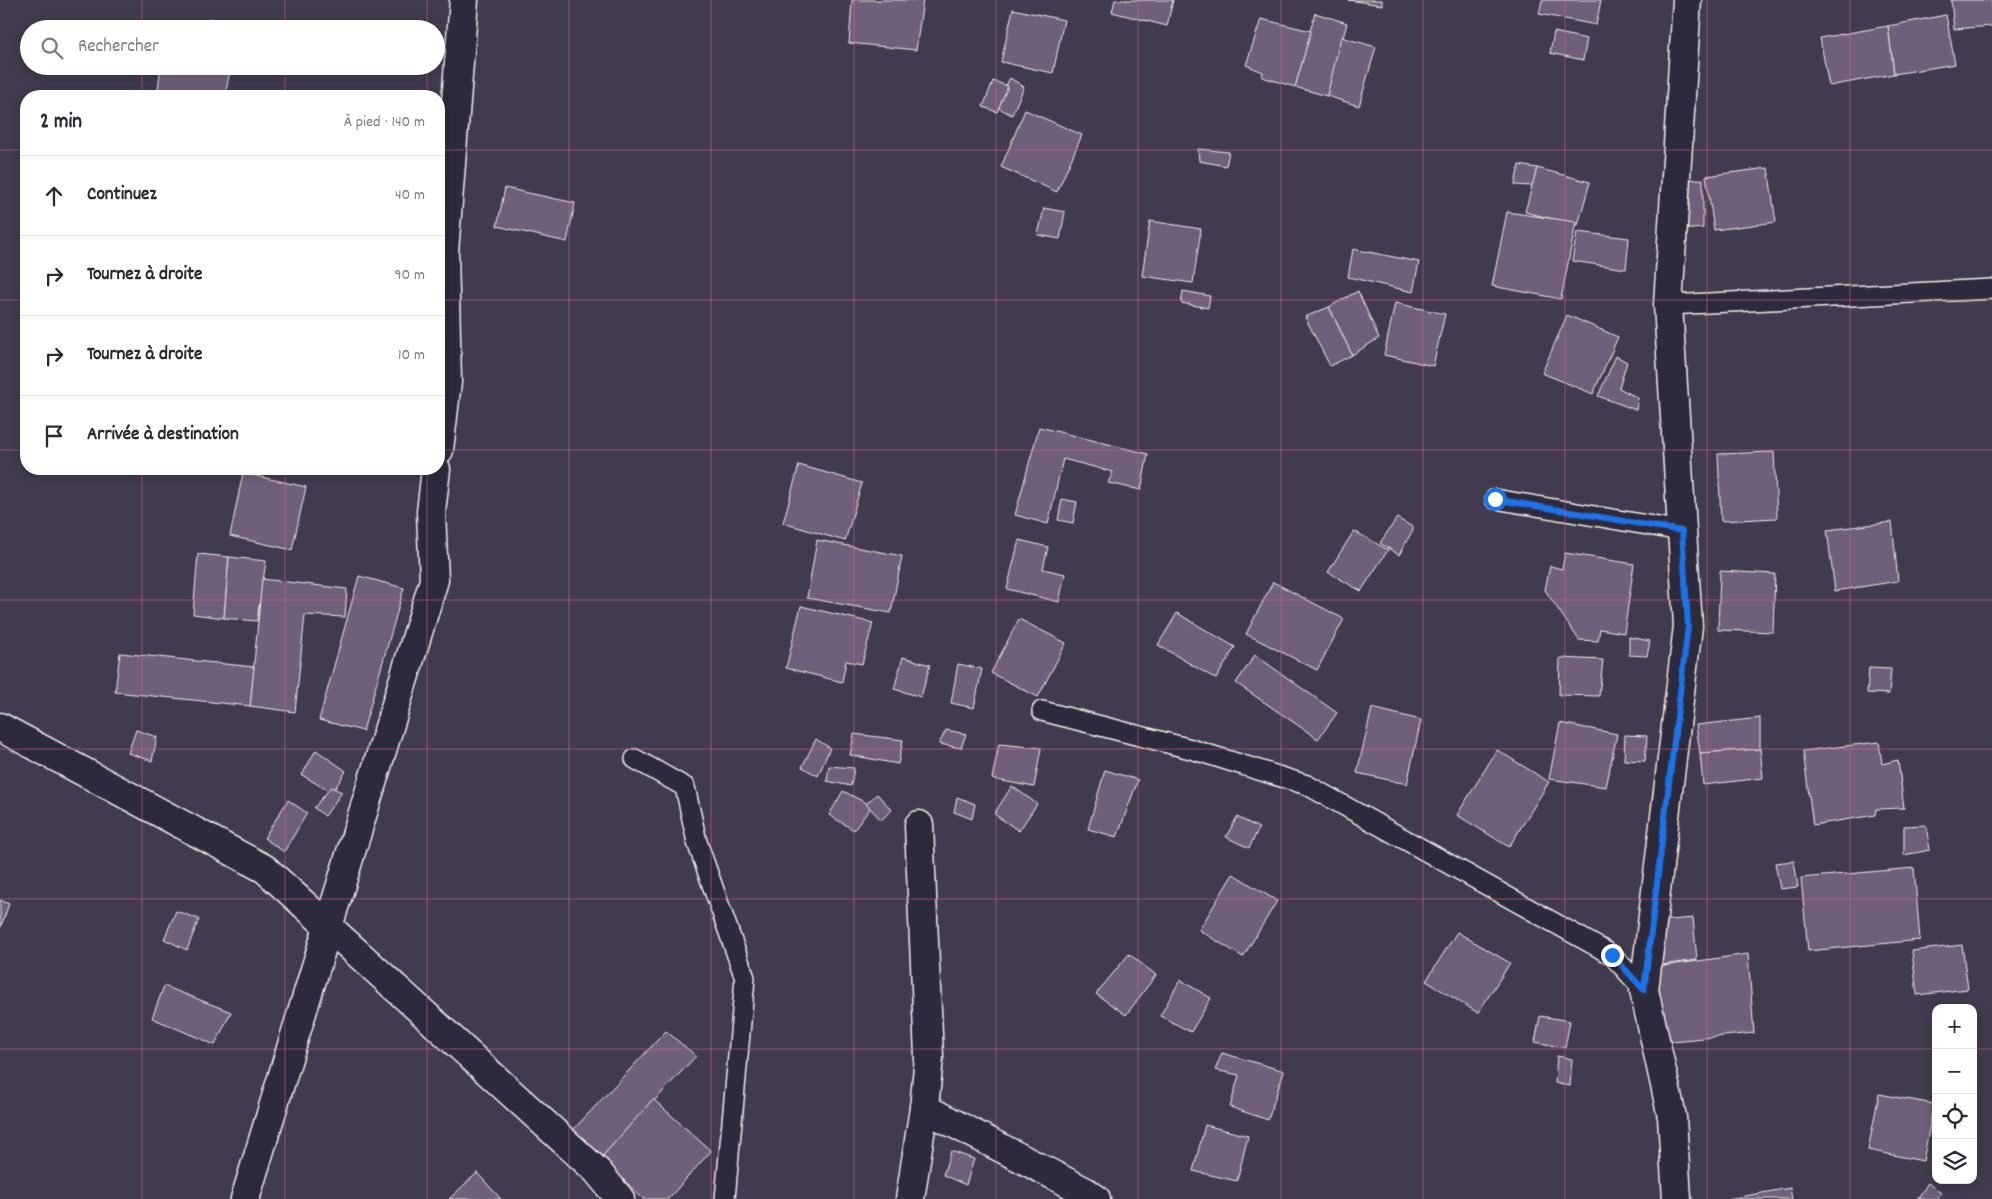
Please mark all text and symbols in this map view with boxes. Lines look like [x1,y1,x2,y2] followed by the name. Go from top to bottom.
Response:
[20,20,445,75] search box
[38,34,66,62] icon: search
[78,34,159,61] text: Rechercher
[40,108,82,138] text: 2 min
[344,111,425,134] text: À pied · 140 m
[40,182,68,210] icon: ahead
[87,182,157,209] text: Continuez
[395,184,425,207] text: 40 m
[40,262,68,290] icon: right
[87,262,202,289] text: Tournez à droite
[394,264,425,287] text: 90 m
[40,342,68,370] icon: right
[87,342,202,369] text: Tournez à droite
[398,344,425,367] text: 10 m
[40,422,68,450] icon: arrive
[87,422,239,449] text: Arrivée à destination
[1484,488,1507,511] route start
[1601,944,1624,967] route end
[1932,1004,1977,1184] map controls
[1932,1004,1977,1049] button: +
[1932,1049,1977,1094] button: −
[1932,1094,1977,1139] button: locate
[1932,1139,1977,1184] button: layers

